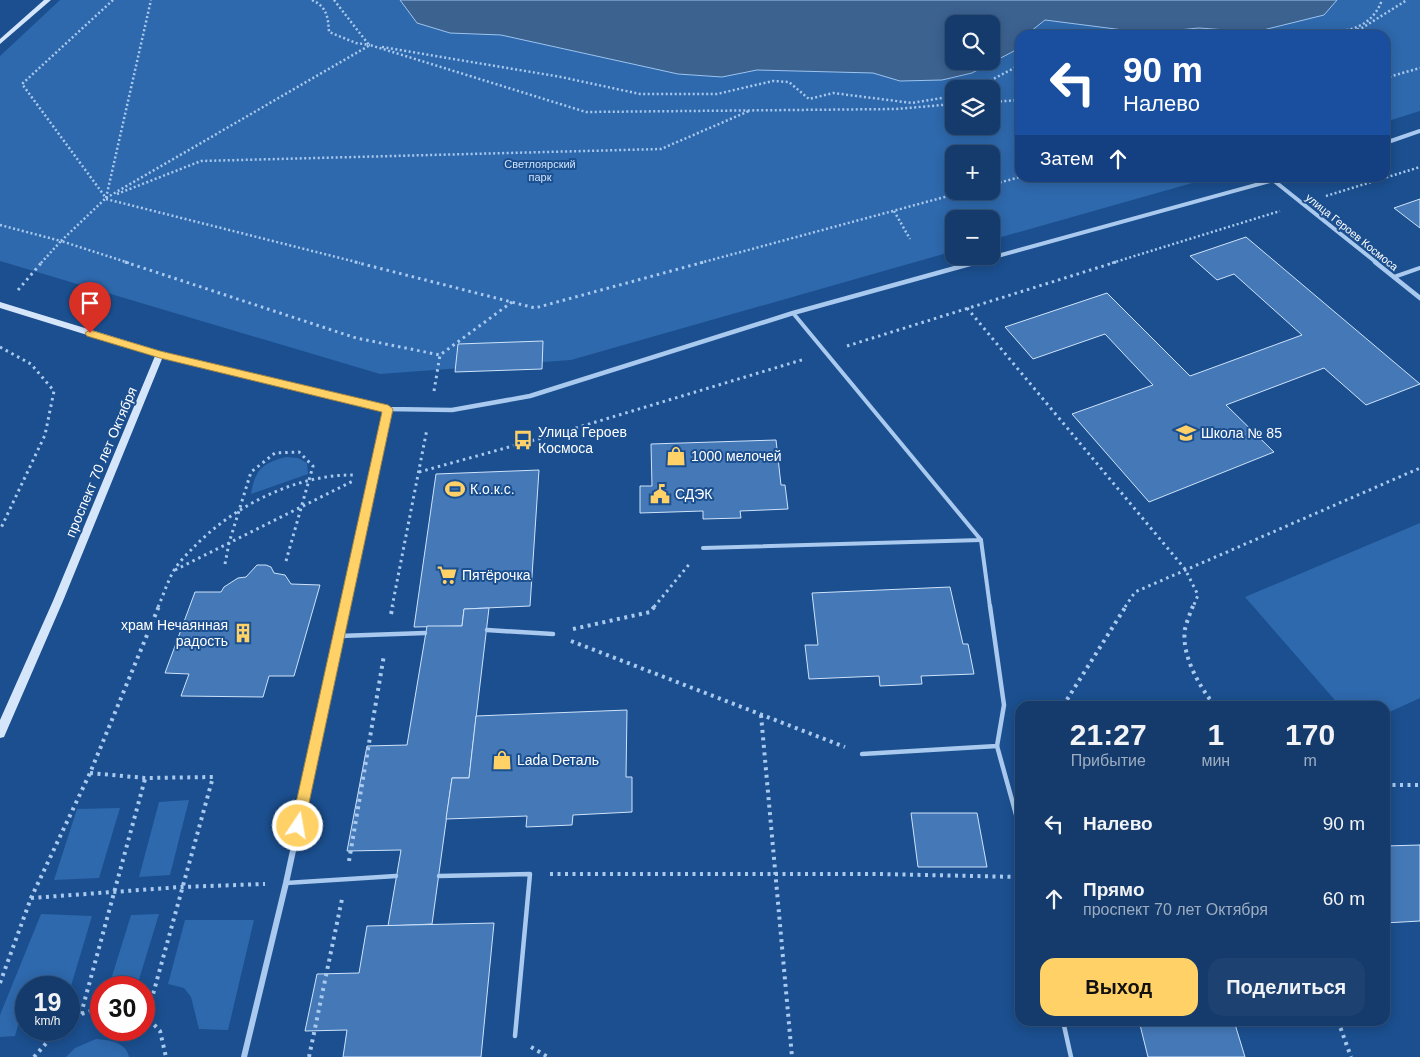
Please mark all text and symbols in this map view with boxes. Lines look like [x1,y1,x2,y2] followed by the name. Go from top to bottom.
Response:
[945,15,1000,265] map controls
[945,15,1000,70] button: search
[1040,50,1105,115] icon: left
[1123,50,1203,89] text: 90 m
[945,80,1000,135] button: layers
[1123,91,1200,116] text: Налево
[945,145,1000,200] button: +
[1104,145,1132,173] icon: ahead
[1040,148,1094,169] text: Затем
[504,158,576,183] park label: Светлоярский парк
[1303,191,1401,273] street label: улица Героев Космоса
[945,210,1000,265] button: −
[69,282,111,333] pin
[76,289,104,317] icon: arrive
[62,384,140,540] street label: проспект 70 лет Октября
[1175,422,1197,444] school or university icon: Школа № 85
[538,424,627,456] place label: Улица Героев Космоса
[1201,425,1282,441] place label: Школа № 85
[512,429,534,451] bus stop icon: Улица Героев Космоса
[665,445,687,467] shop icon: 1000 мелочей
[691,448,782,464] place label: 1000 мелочей
[444,478,466,500] sports icon: К.о.к.с.
[470,481,515,497] place label: К.о.к.с.
[649,483,671,505] public building icon: СДЭК
[675,486,713,502] place label: СДЭК
[436,564,458,586] supermarket icon: Пятёрочка
[462,567,531,583] place label: Пятёрочка
[121,617,228,649] place label: храм Нечаянная радость
[232,622,254,644] building icon: храм Нечаянная радость
[1070,718,1147,751] text: 21:27
[1207,718,1224,751] text: 1
[1285,718,1335,751] text: 170
[491,749,513,771] shop icon: Lada Dеталь
[517,752,599,768] place label: Lada Dеталь
[1071,752,1146,769] text: Прибытие
[1201,752,1230,769] text: мин
[1303,752,1317,769] text: m
[271,799,323,851] position arrow
[1040,810,1068,838] icon: left
[1083,813,1153,834] text: Налево
[1323,813,1365,834] text: 90 m
[1083,879,1145,900] text: Прямо
[1040,885,1068,913] icon: ahead
[1323,888,1365,909] text: 60 m
[1083,901,1268,918] text: проспект 70 лет Октября
[1040,958,1198,1016] button: Выход
[1208,958,1365,1016] button: Поделиться
[90,976,155,1041] speed limit sign: 30
[34,988,61,1016] text: 19
[34,1014,61,1028] text: km/h

